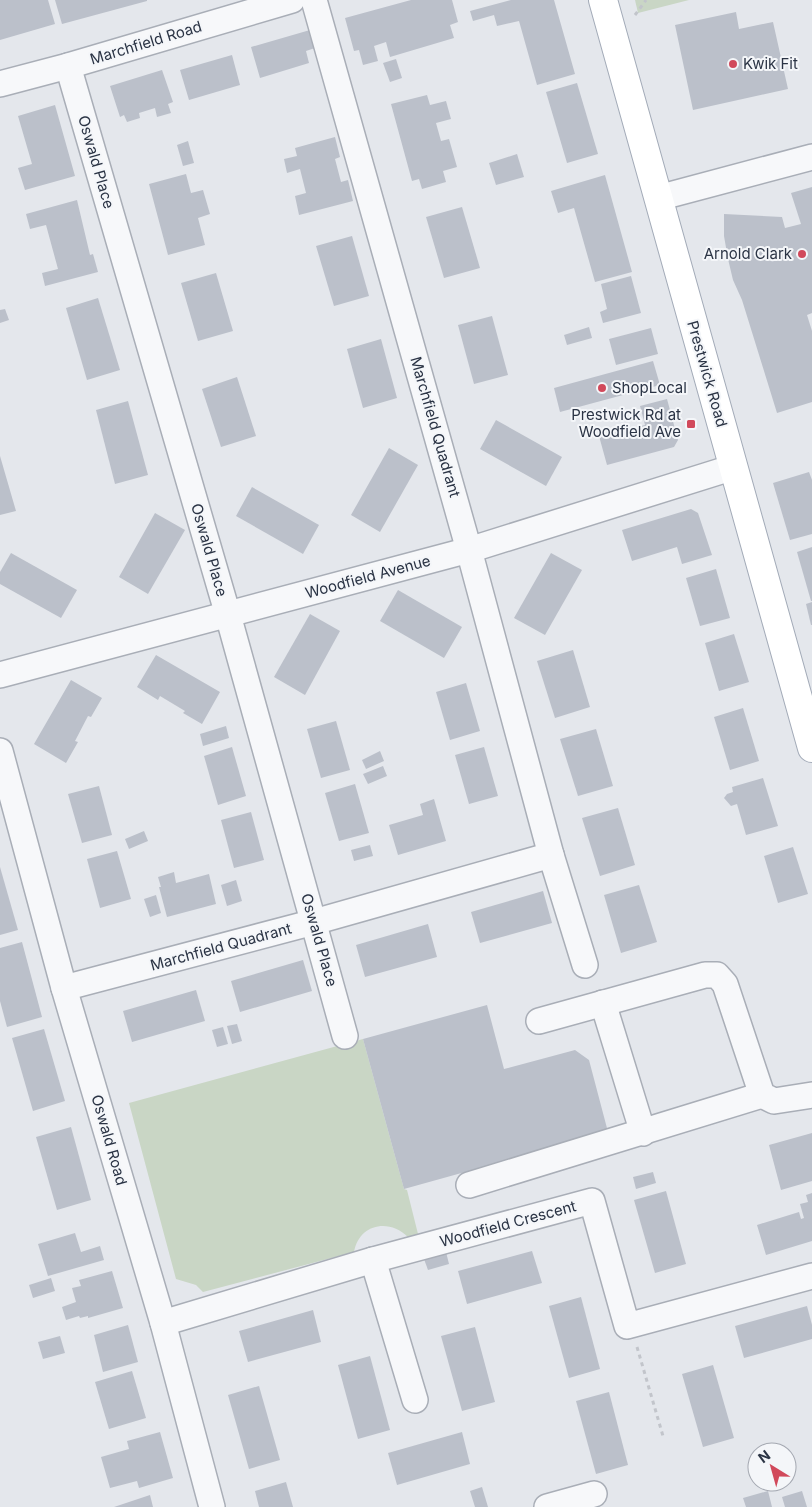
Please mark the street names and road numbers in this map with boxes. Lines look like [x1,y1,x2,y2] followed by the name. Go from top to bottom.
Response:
[88,16,204,69] street label: Marchfield Road
[74,113,119,211] street label: Oswald Place
[683,318,732,429] street label: Prestwick Road
[406,354,465,500] street label: Marchfield Quadrant
[187,501,232,599] street label: Oswald Place
[303,551,433,602] street label: Woodfield Avenue
[297,891,342,989] street label: Oswald Place
[148,918,294,975] street label: Marchfield Quadrant
[87,1092,131,1187] street label: Oswald Road
[438,1196,578,1251] street label: Woodfield Crescent

